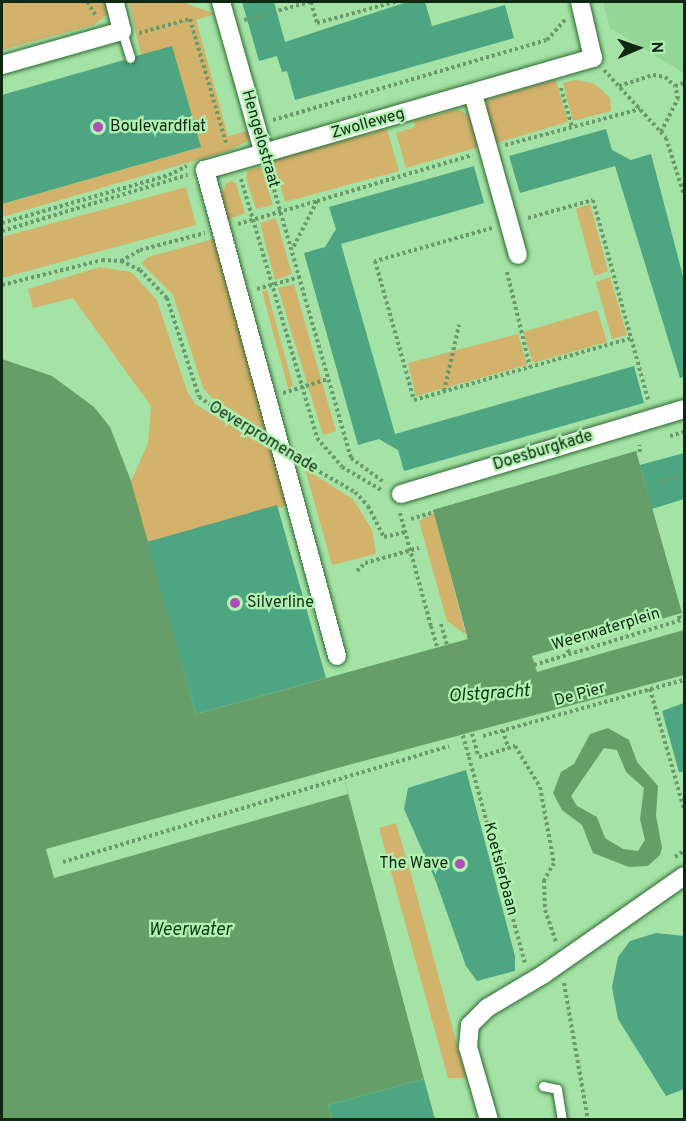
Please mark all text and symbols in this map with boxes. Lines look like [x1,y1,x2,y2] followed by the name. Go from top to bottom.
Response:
[608,18,668,78] north arrow
[646,41,666,53] text: N
[237,88,283,190] street label: Hengelostraat
[329,104,407,144] street label: Zwolleweg
[110,117,206,137] place label: Boulevardflat
[91,120,105,134] marker: Boulevardflat
[205,398,321,478] street label: Oeverpromenade
[491,427,595,475] street label: Doesburgkade
[247,593,314,613] place label: Silverline
[228,596,242,610] marker: Silverline
[550,604,662,656] street label: Weerwaterplein
[552,679,608,711] street label: De Pier
[448,681,530,709] water label: Olstgracht
[478,820,522,918] street label: Koetsierbaan
[379,854,448,874] place label: The Wave
[453,857,467,871] marker: The Wave
[148,920,232,942] water label: Weerwater

